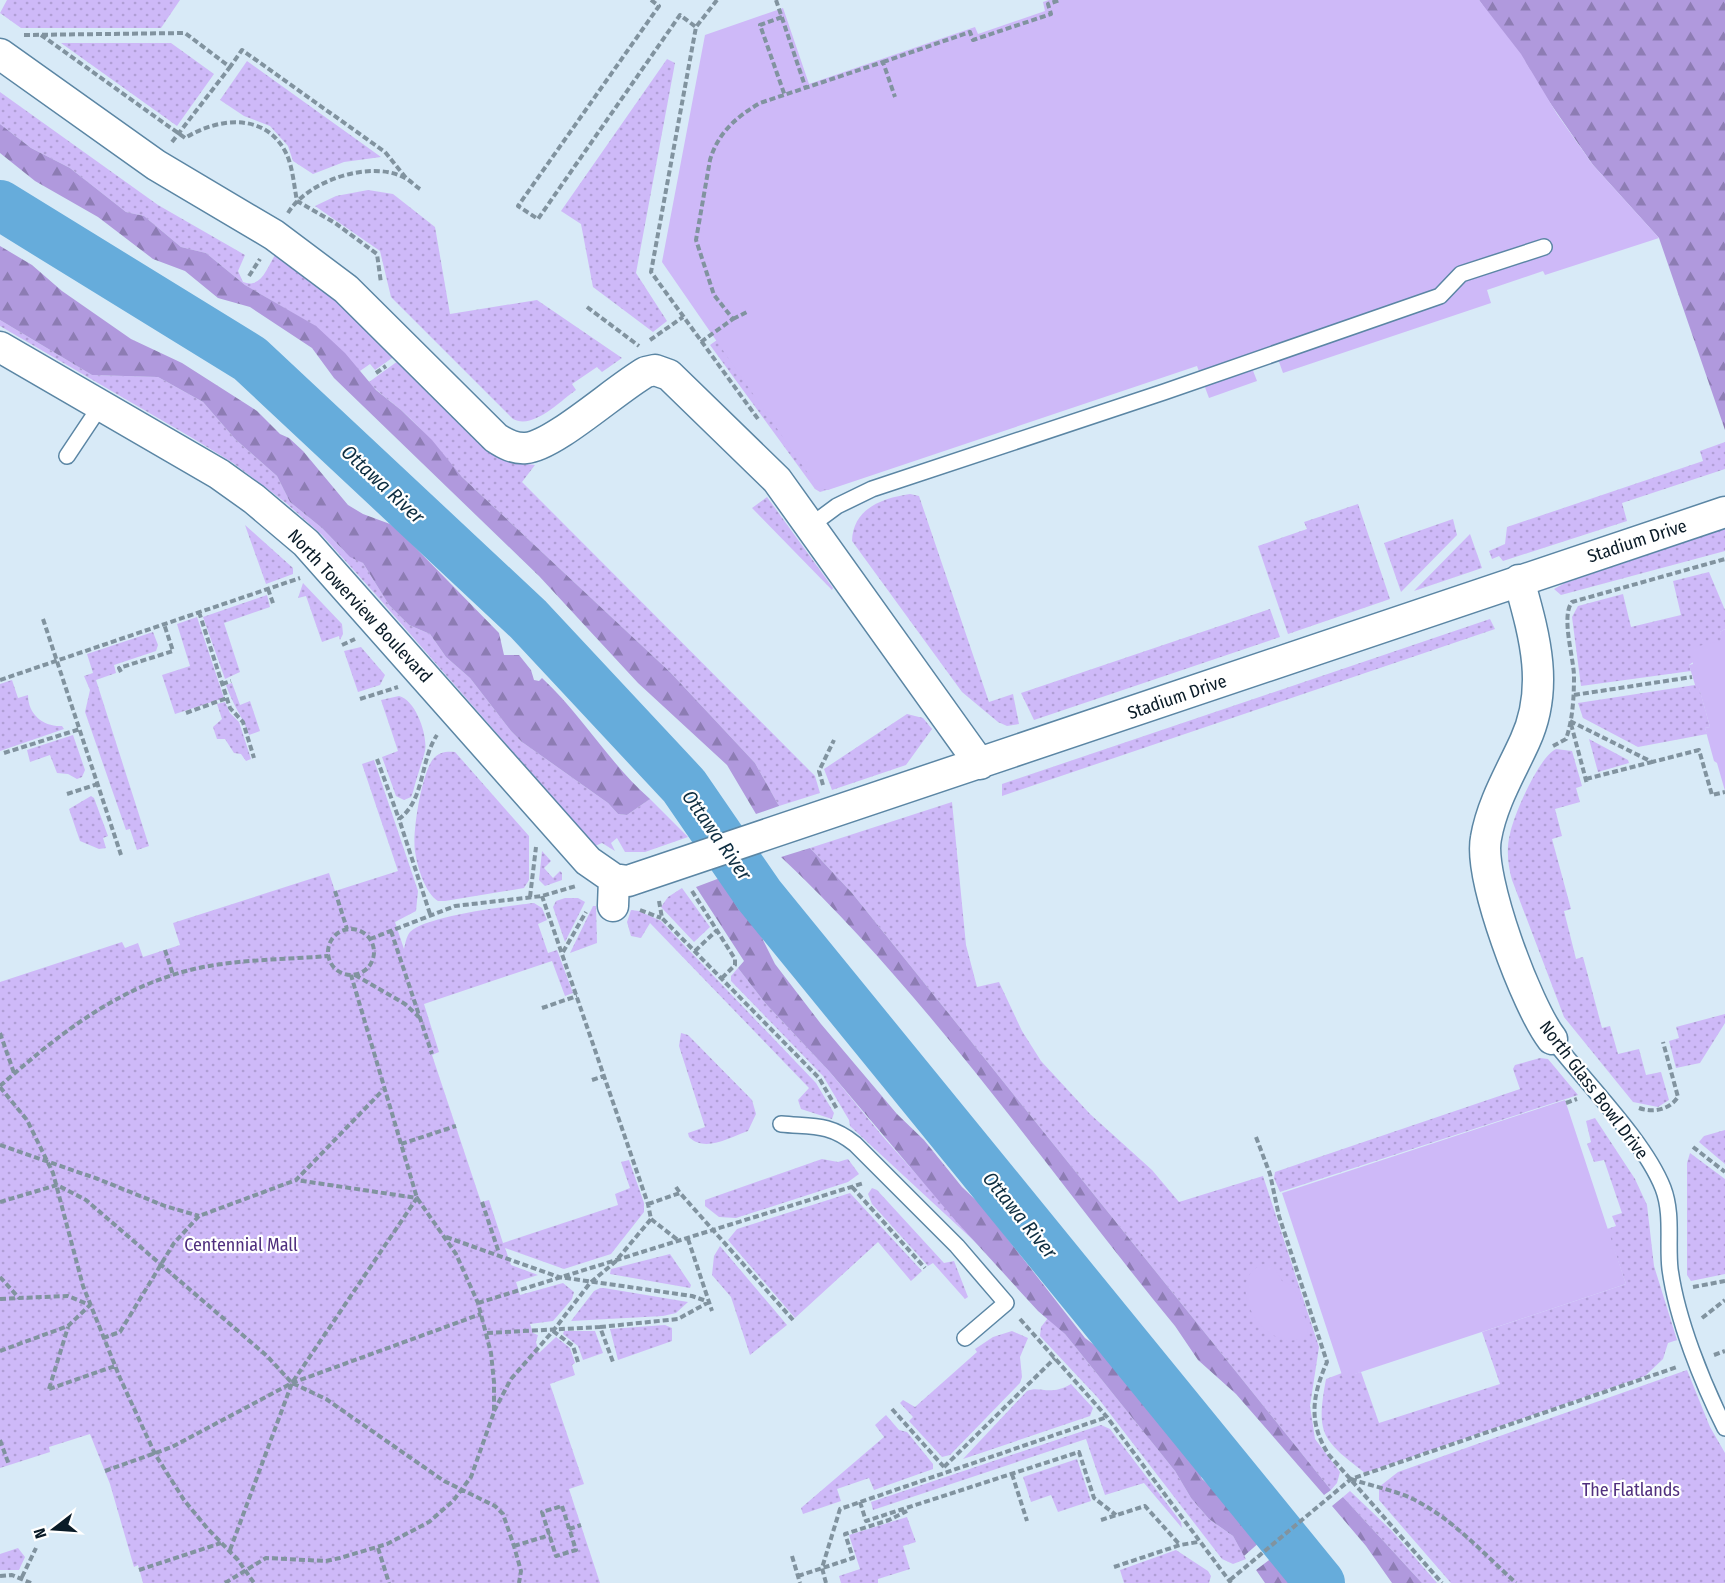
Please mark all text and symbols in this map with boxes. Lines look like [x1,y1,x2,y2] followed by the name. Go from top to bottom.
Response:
[337,440,430,529] water label: Ottawa River
[1584,515,1690,567] street label: Stadium Drive
[283,525,437,687] street label: North Towerview Boulevard
[1125,670,1230,724] street label: Stadium Drive
[677,785,757,886] water label: Ottawa River
[1535,1016,1653,1164] street label: North Glass Bowl Drive
[978,1167,1063,1264] water label: Ottawa River
[184,1234,298,1256] park label: Centennial Mall
[1582,1479,1680,1501] park label: The Flatlands
[24,1499,84,1559] north arrow
[30,1526,51,1541] text: N

